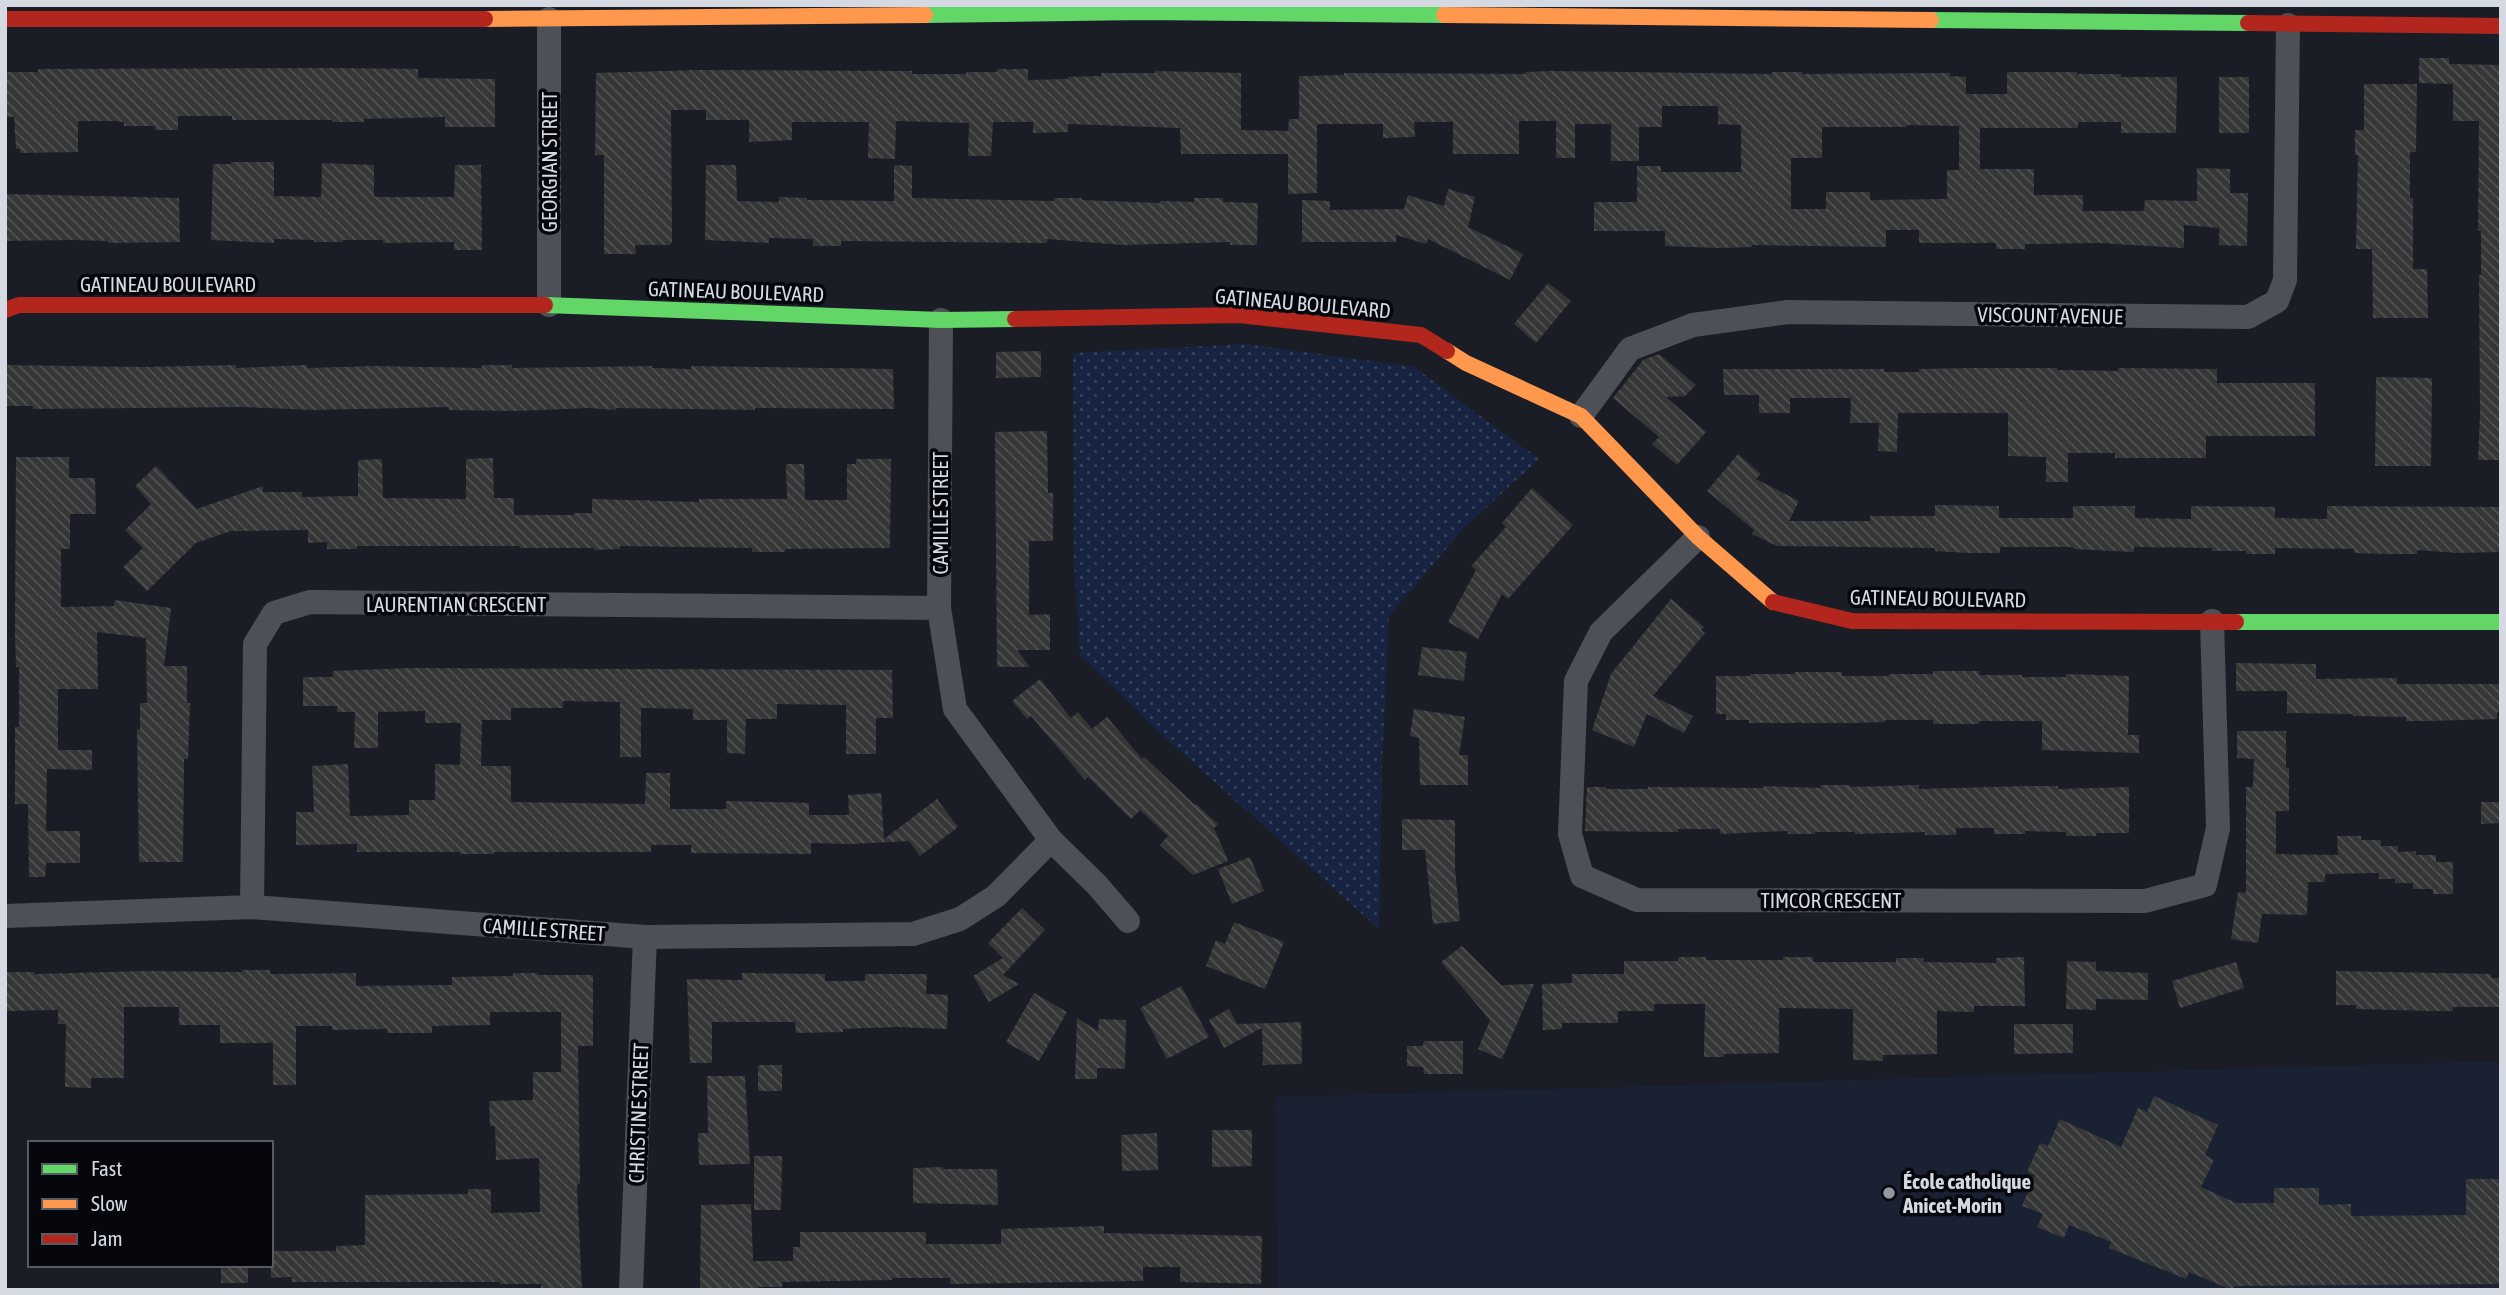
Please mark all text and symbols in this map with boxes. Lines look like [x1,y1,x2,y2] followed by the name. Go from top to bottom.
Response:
[537,92,561,232] street label: GEORGIAN STREET
[80,272,256,296] street label: GATINEAU BOULEVARD
[648,276,824,306] street label: GATINEAU BOULEVARD
[1214,283,1392,323] street label: GATINEAU BOULEVARD
[1977,302,2123,328] street label: VISCOUNT AVENUE
[928,452,952,574] street label: CAMILLE STREET
[1850,584,2026,612] street label: GATINEAU BOULEVARD
[366,592,546,616] street label: LAURENTIAN CRESCENT
[1760,888,1902,912] street label: TIMCOR CRESCENT
[482,913,606,945] street label: CAMILLE STREET
[624,1042,652,1184] street label: CHRISTINE STREET
[28,1141,273,1267] legend
[91,1156,122,1180] text: Fast
[1902,1169,2031,1217] place label: École catholique Anicet-Morin
[1881,1185,1897,1201] marker: École catholique Anicet-Morin
[91,1191,128,1215] text: Slow
[91,1226,123,1250] text: Jam

